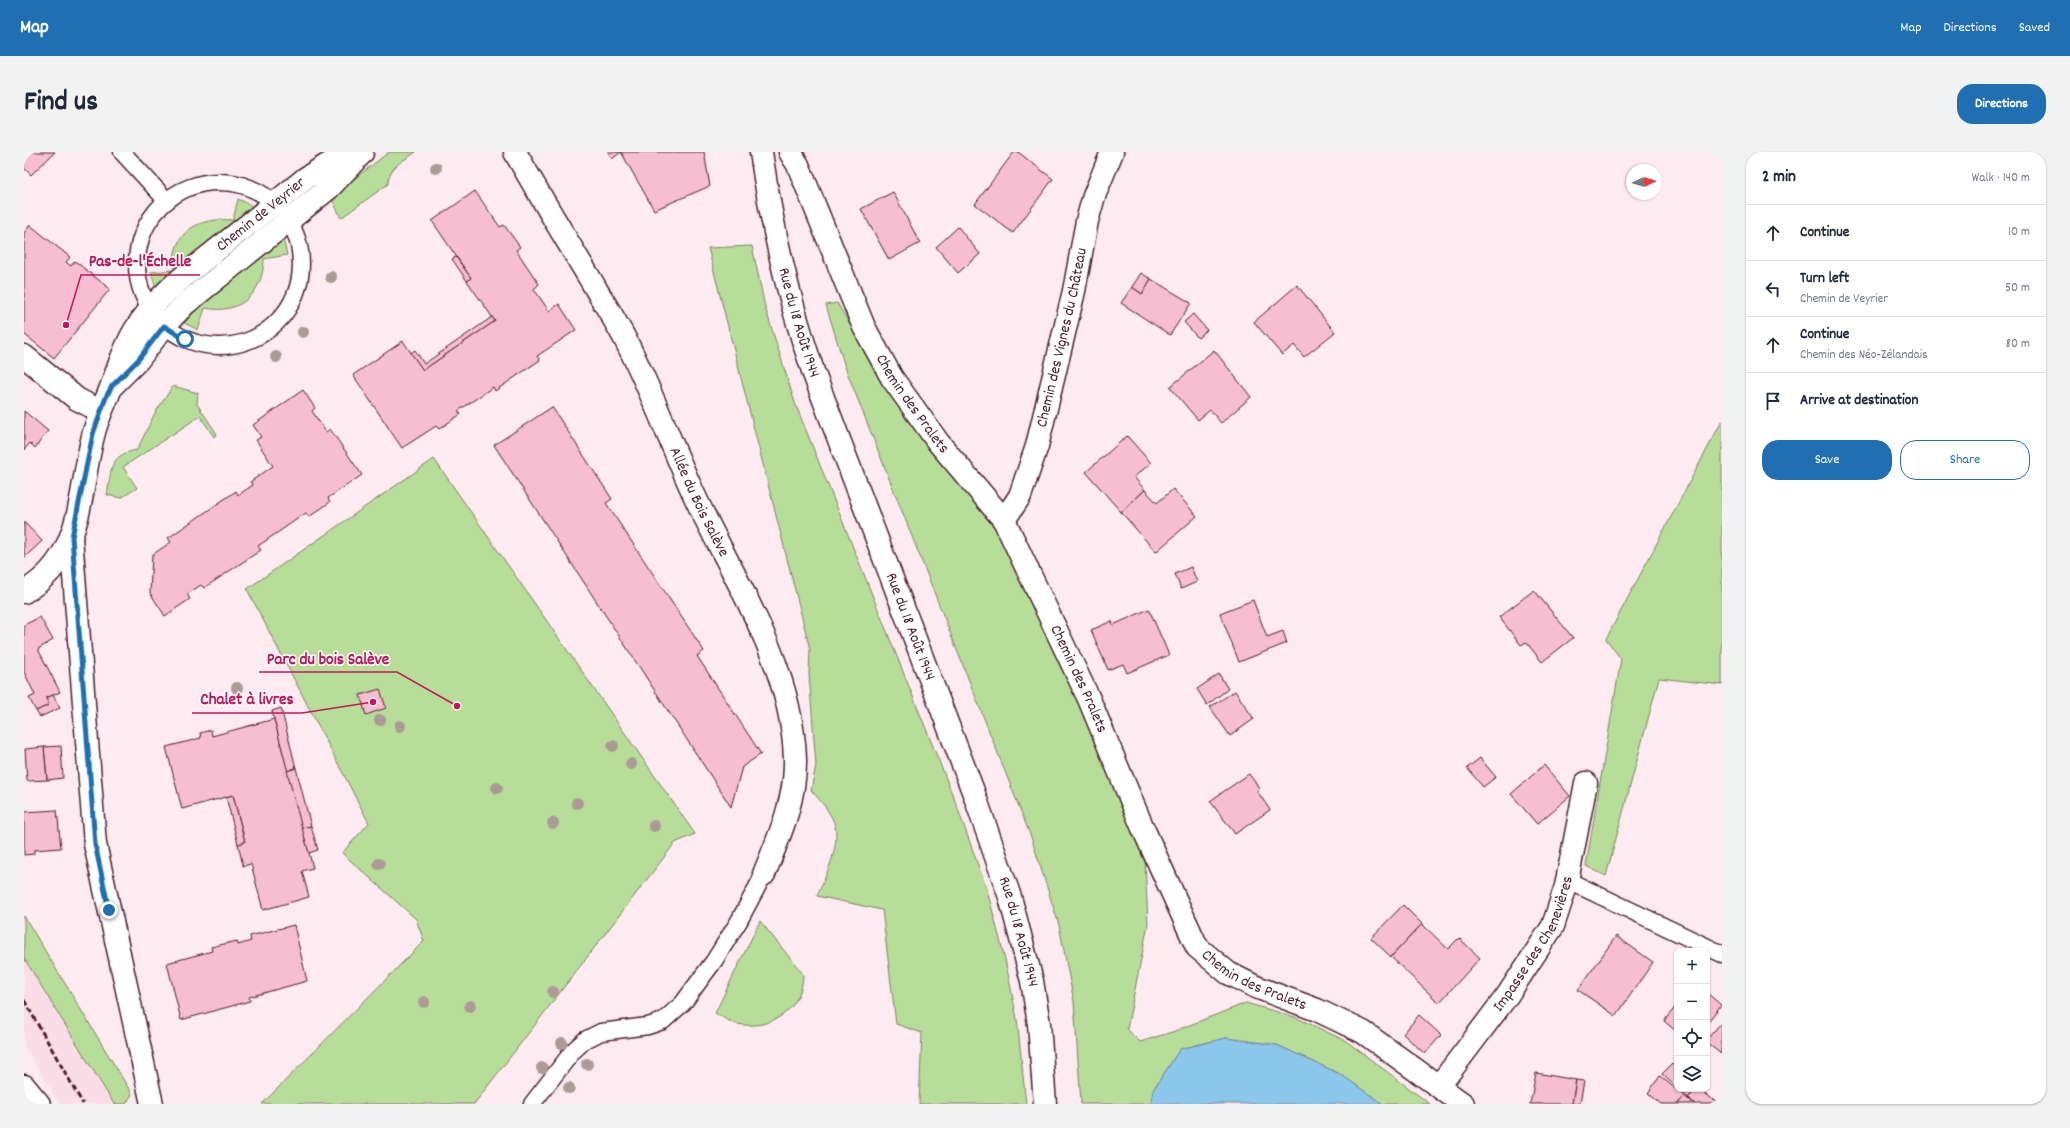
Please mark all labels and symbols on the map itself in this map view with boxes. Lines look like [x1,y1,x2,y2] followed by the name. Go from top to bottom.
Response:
[1626,164,1662,200] north arrow
[211,171,310,257] street label: Chemin de Veyrier
[81,246,200,275] callout: Pas-de-l'Échelle
[1030,246,1093,430] street label: Chemin des Vignes du Château
[89,251,192,275] text: Pas-de-l'Échelle
[772,265,826,381] street label: Rue du 18 Août 1944
[176,330,194,348] route start
[870,350,955,459] street label: Chemin des Pralets
[663,444,735,561] street label: Allée du Bois Salève
[879,570,941,684] street label: Rue du 18 Août 1944
[1044,621,1113,737] street label: Chemin des Pralets
[259,643,397,672] callout: Parc du bois Salève
[267,649,390,673] text: Parc du bois Salève
[192,684,302,713] callout: Chalet à livres
[200,689,294,713] text: Chalet à livres
[992,873,1044,989] street label: Rue du 18 Août 1944
[1487,874,1579,1017] street label: Impasse des Chenevières
[100,901,118,919] route end
[1196,944,1310,1017] street label: Chemin des Pralets

